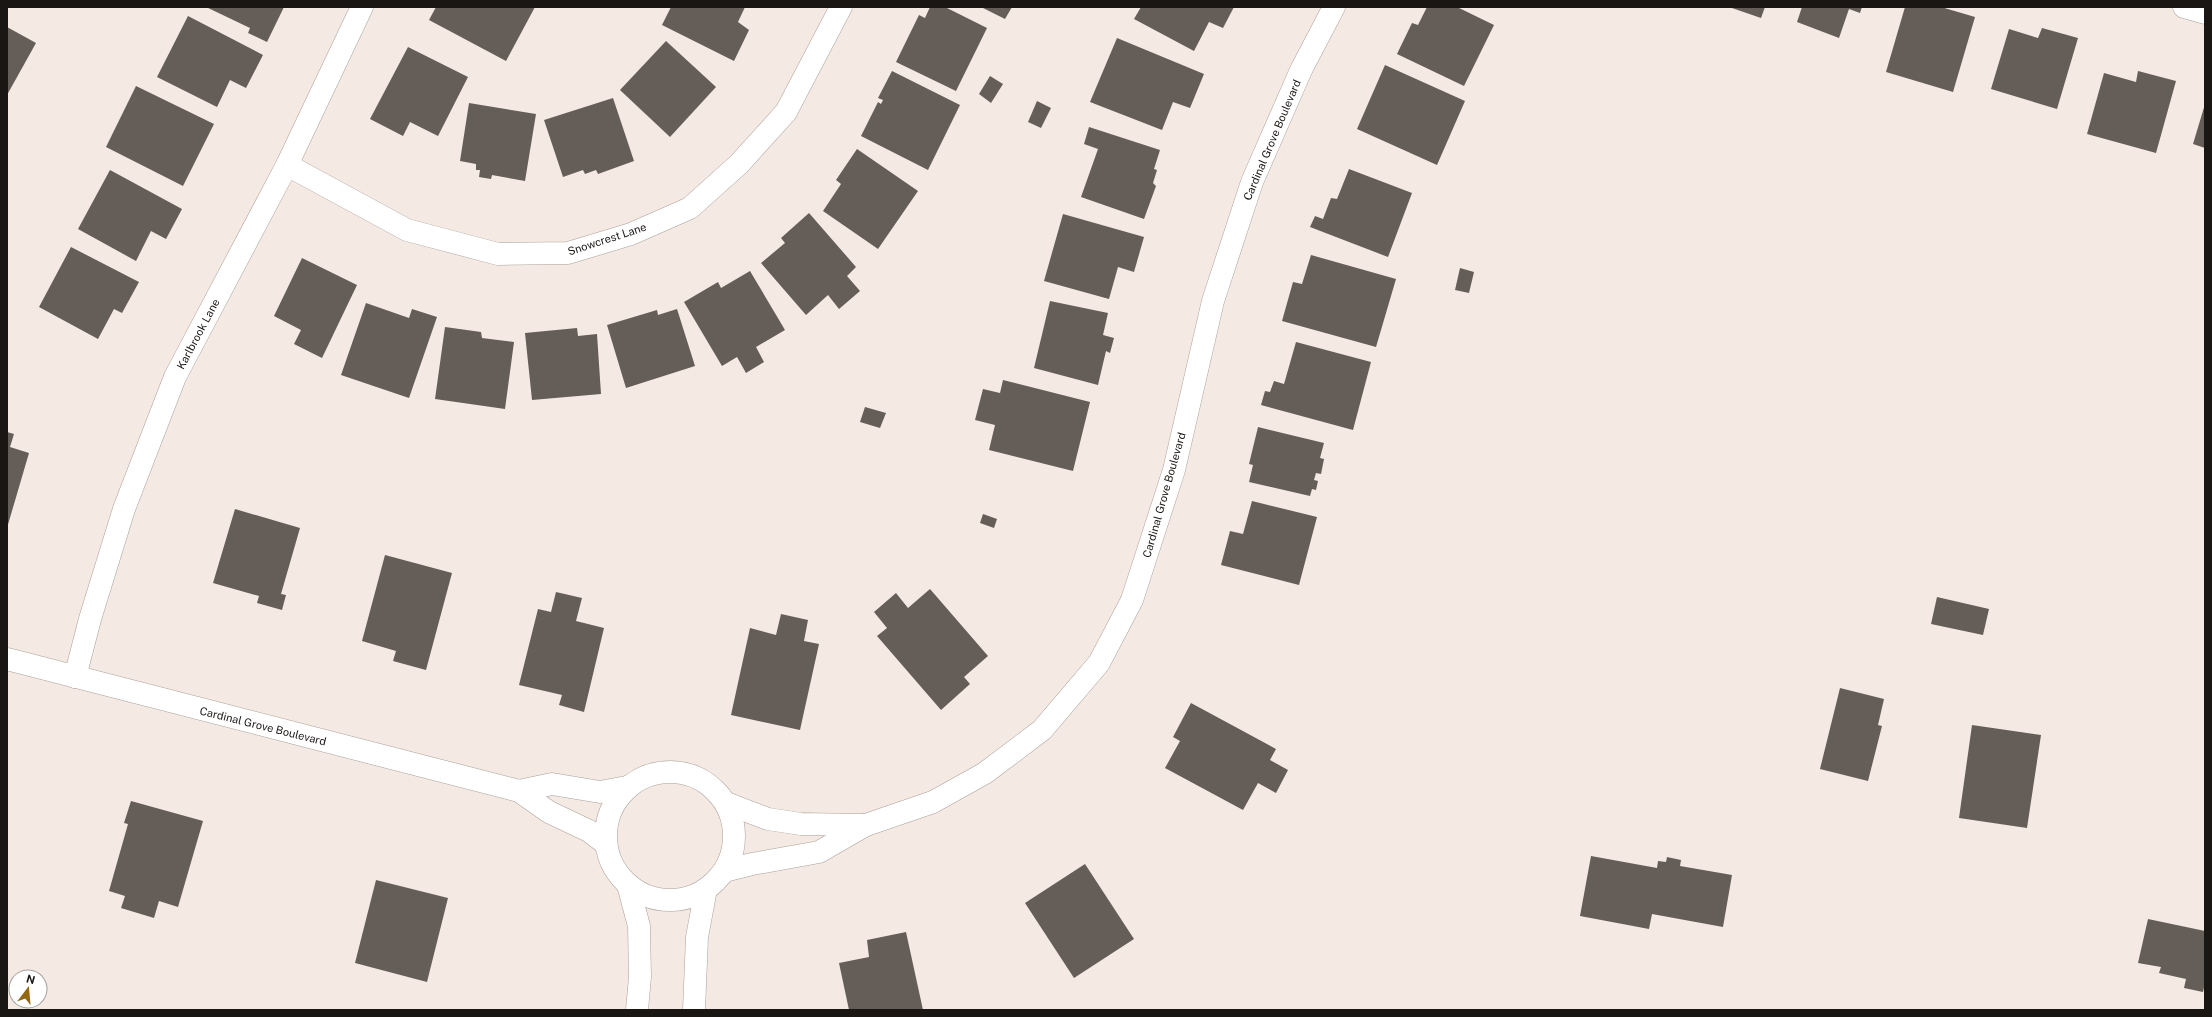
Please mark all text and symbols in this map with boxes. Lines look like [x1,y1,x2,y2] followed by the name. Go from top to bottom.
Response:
[1241,78,1303,202] street label: Cardinal Grove Boulevard
[566,221,648,257] street label: Snowcrest Lane
[174,297,222,371] street label: Karlbrook Lane
[1140,431,1188,559] street label: Cardinal Grove Boulevard
[199,704,327,748] street label: Cardinal Grove Boulevard
[8,969,48,1009] north arrow
[25,972,37,986] text: N

